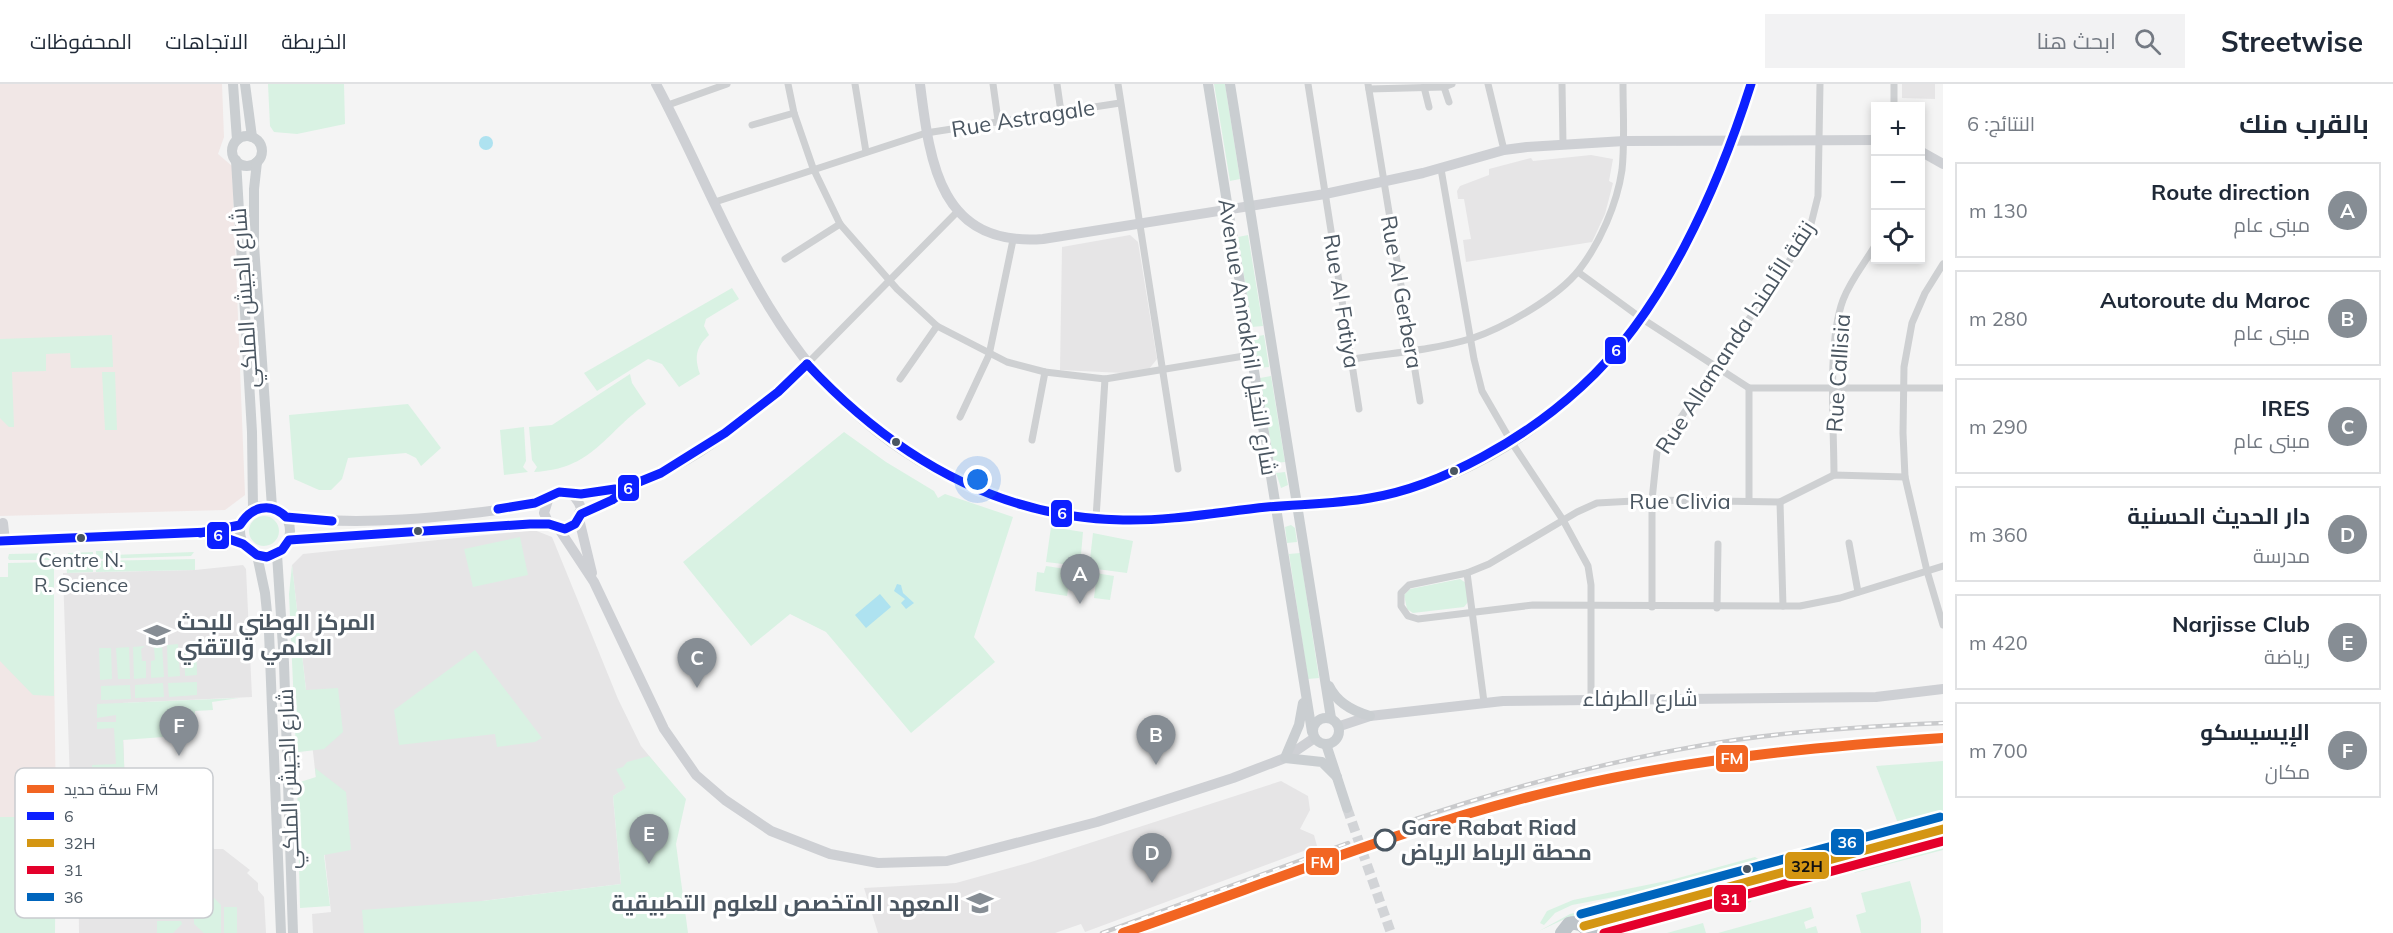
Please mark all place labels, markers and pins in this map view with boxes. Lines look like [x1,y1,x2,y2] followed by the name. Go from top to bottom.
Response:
[890,436,902,448] unlabelled marker
[1448,465,1460,477] unlabelled marker
[412,525,424,537] unlabelled marker
[75,532,87,544] marker: Centre N. R. Science
[34,547,128,597] place label: Centre N. R. Science
[1060,554,1100,604] pin: A
[177,608,376,665] place label: المركز الوطني للبحث العلمي والتقني
[142,620,172,650] school or university icon: المركز الوطني للبحث العلمي والتقني
[678,638,716,688] pin: C
[160,706,198,756] pin: F
[1136,716,1176,765] pin: B
[1401,813,1592,866] place label: Gare Rabat Riad محطة الرباط الرياض
[630,814,668,864] pin: E
[1374,829,1396,851] marker: Gare Rabat Riad محطة الرباط الرياض
[1132,834,1172,883] pin: D
[1741,863,1753,875] unlabelled marker
[965,888,995,918] school or university icon: المعهد المتخصص للعلوم التطبيقية
[612,889,960,919] place label: المعهد المتخصص للعلوم التطبيقية

